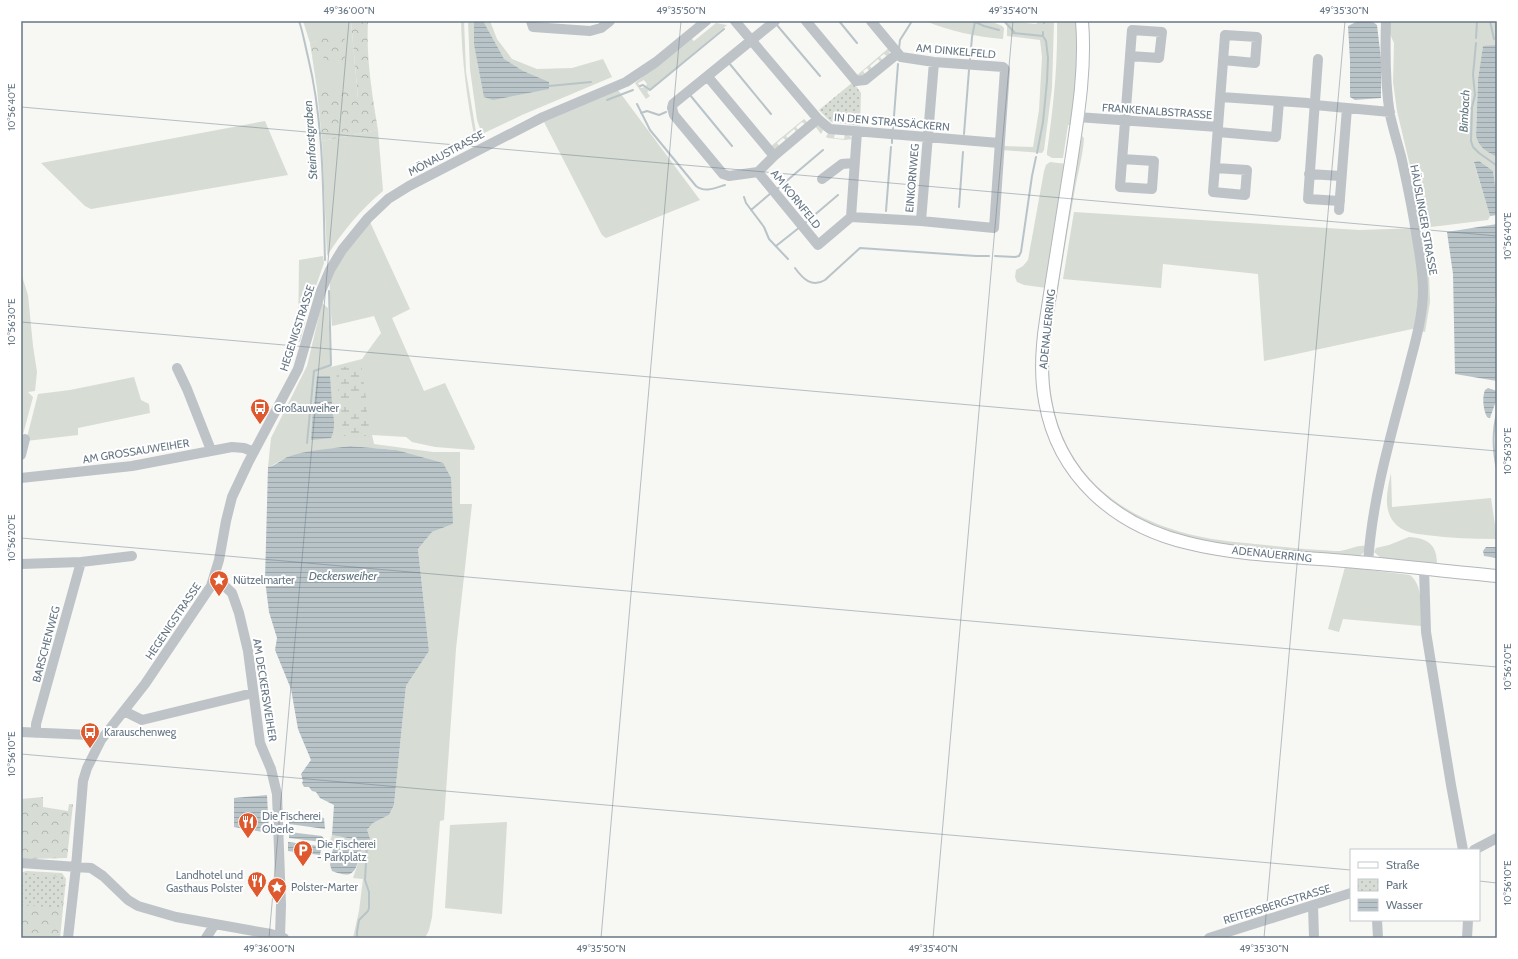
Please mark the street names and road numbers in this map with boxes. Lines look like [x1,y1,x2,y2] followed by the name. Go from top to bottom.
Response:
[916,41,996,61] street label: AM DINKELFELD
[1101,100,1213,122] street label: FRANKENALBSTRASSE
[834,110,950,134] street label: IN DEN STRASSÄCKERN
[405,127,487,179] street label: MÖNAUSTRASSE
[902,143,922,213] street label: EINKORNWEG
[1407,164,1441,276] street label: HÄUSLINGER STRASSE
[768,166,824,232] street label: AM KORNFELD
[276,283,318,373] street label: HEGENIGSTRASSE
[1036,288,1058,370] street label: ADENAUERRING
[82,436,191,466] street label: AM GROSSAUWEIHER
[1231,543,1313,565] street label: ADENAUERRING
[142,580,204,662] street label: HEGENIGSTRASSE
[29,604,63,684] street label: BARSCHENWEG
[250,637,280,743] street label: AM DECKERSWEIHER
[1221,881,1333,927] street label: REITERSBERGSTRASSE

